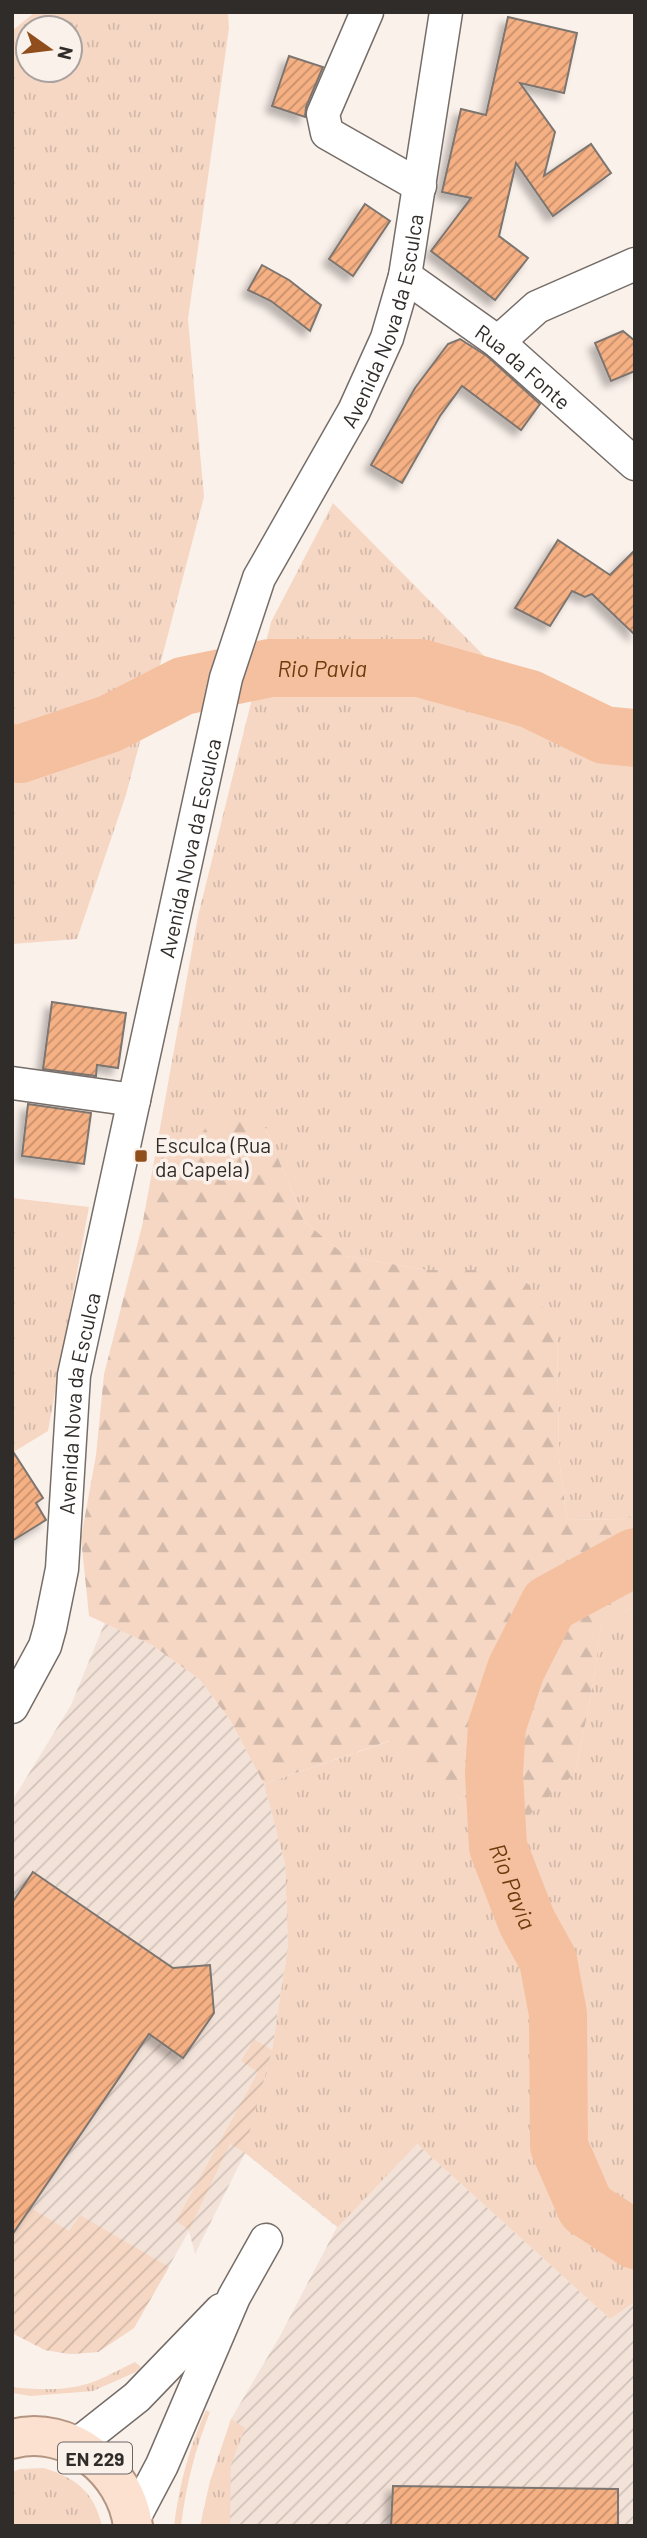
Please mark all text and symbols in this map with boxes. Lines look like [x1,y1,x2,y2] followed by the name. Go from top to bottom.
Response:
[14,14,84,84] north arrow
[53,44,79,62] text: N
[335,212,427,431] street label: Avenida Nova da Esculca
[471,318,576,414] street label: Rua da Fonte
[277,654,367,682] water label: Rio Pavia
[153,736,225,960] street label: Avenida Nova da Esculca
[155,1132,271,1181] place label: Esculca (Rua da Capela)
[133,1148,149,1164] marker: Esculca (Rua da Capela)
[53,1290,104,1515] street label: Avenida Nova da Esculca
[484,1839,542,1934] water label: Rio Pavia
[58,2442,132,2474] road number: EN 229

